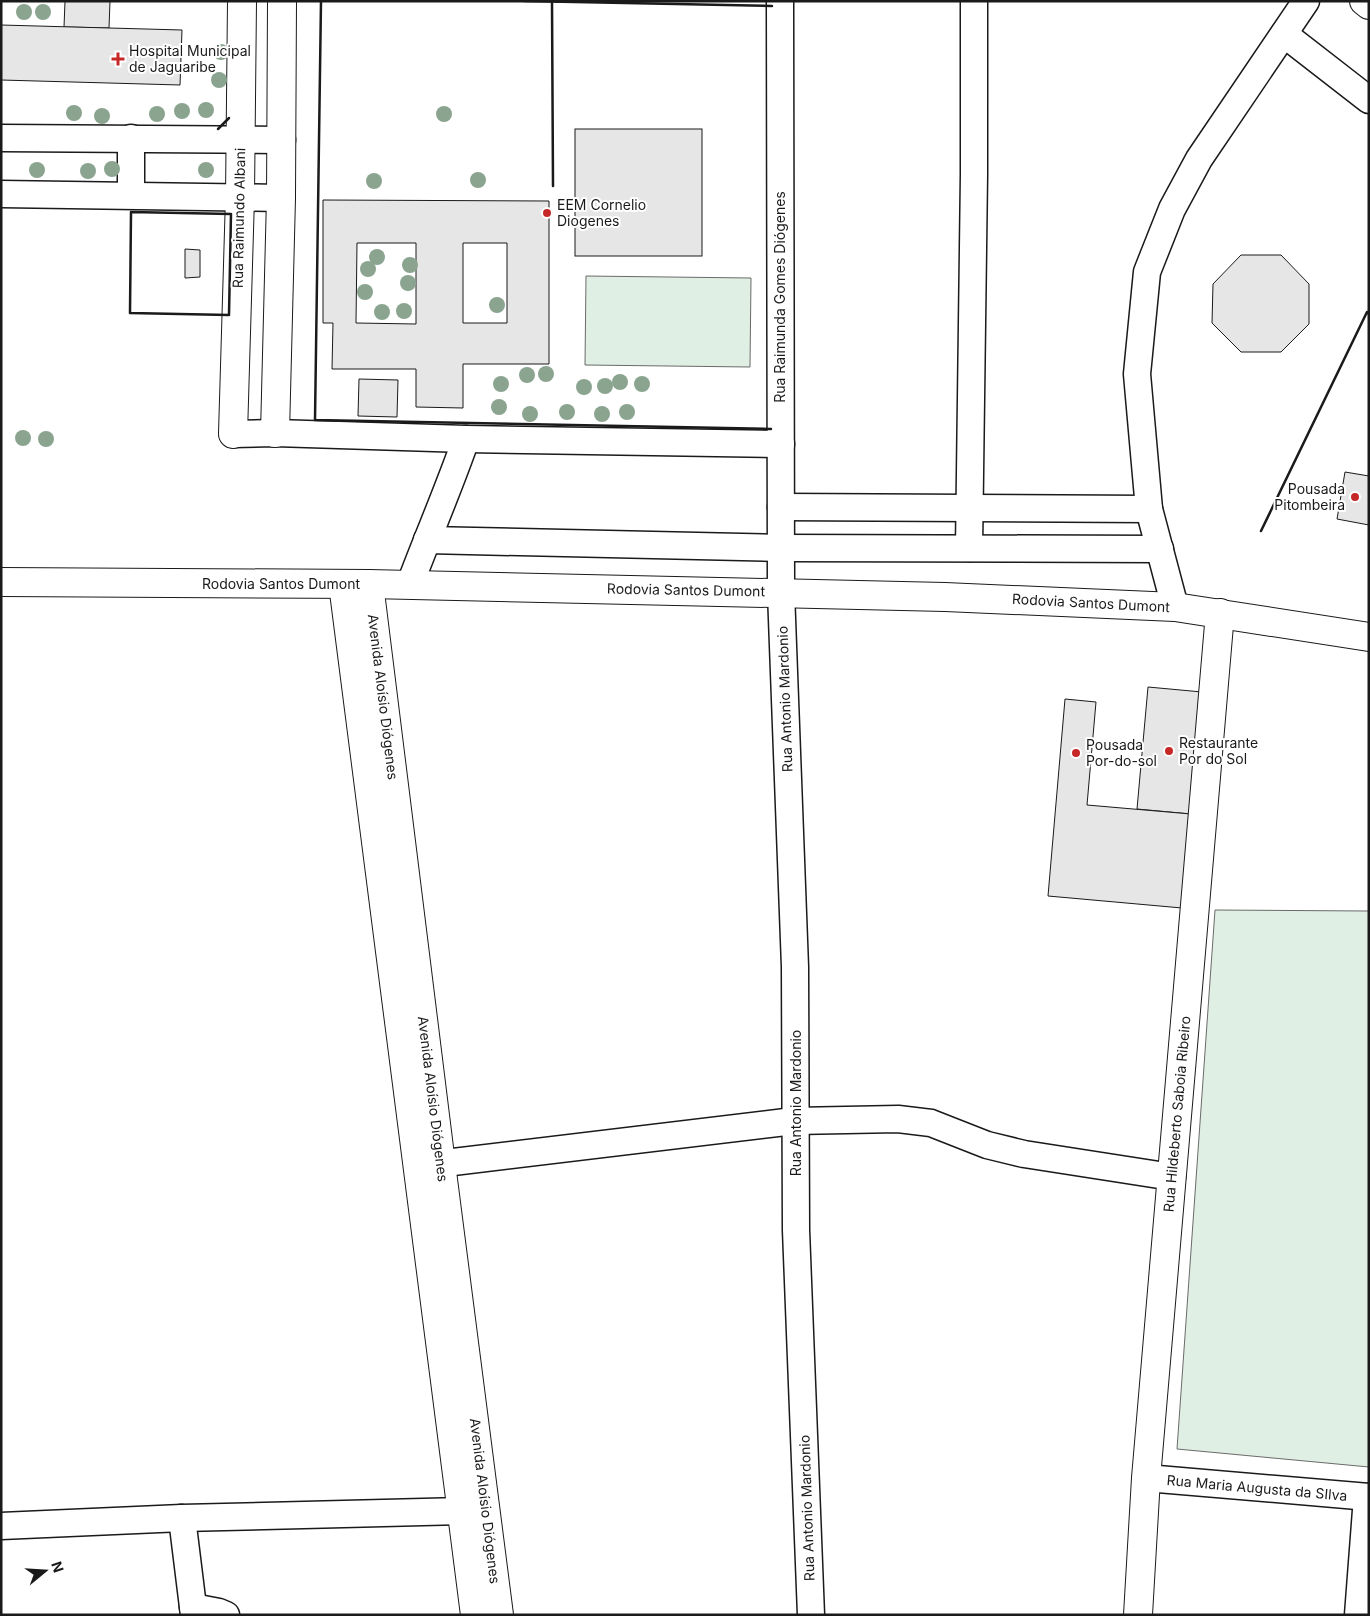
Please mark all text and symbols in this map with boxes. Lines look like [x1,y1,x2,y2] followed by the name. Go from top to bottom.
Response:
[129,42,251,75] place label: Hospital Municipal de Jaguaribe
[111,52,125,66] marker: Hospital Municipal de Jaguaribe
[229,148,248,288] street label: Rua Raimundo Albani
[771,191,788,403] street label: Rua Raimunda Gomes Diógenes
[557,196,646,229] place label: EEM Cornelio Diogenes
[541,207,553,219] marker: EEM Cornelio Diogenes
[1274,480,1345,513] place label: Pousada Pitombeira
[1349,491,1361,503] marker: Pousada Pitombeira
[202,575,360,592] street label: Rodovia Santos Dumont
[607,580,766,599] street label: Rodovia Santos Dumont
[1012,590,1171,615] street label: Rodovia Santos Dumont
[365,613,402,781] street label: Avenida Aloísio Diógenes
[773,626,796,772] street label: Rua Antonio Mardonio
[1179,734,1258,767] place label: Restaurante Por do Sol
[1086,736,1157,769] place label: Pousada Por-do-sol
[1163,745,1175,757] marker: Restaurante Por do Sol
[1070,747,1082,759] marker: Pousada Por-do-sol
[415,1015,452,1183] street label: Avenida Aloísio Diógenes
[1159,1015,1194,1213] street label: Rua Hildeberto Saboia Ribeiro
[787,1030,804,1176] street label: Rua Antonio Mardonio
[467,1417,504,1585] street label: Avenida Aloísio Diógenes
[795,1435,818,1581] street label: Rua Antonio Mardonio
[1166,1471,1348,1504] street label: Rua Maria Augusta da SIlva
[20,1546,70,1596] north arrow
[48,1559,68,1575] text: N

